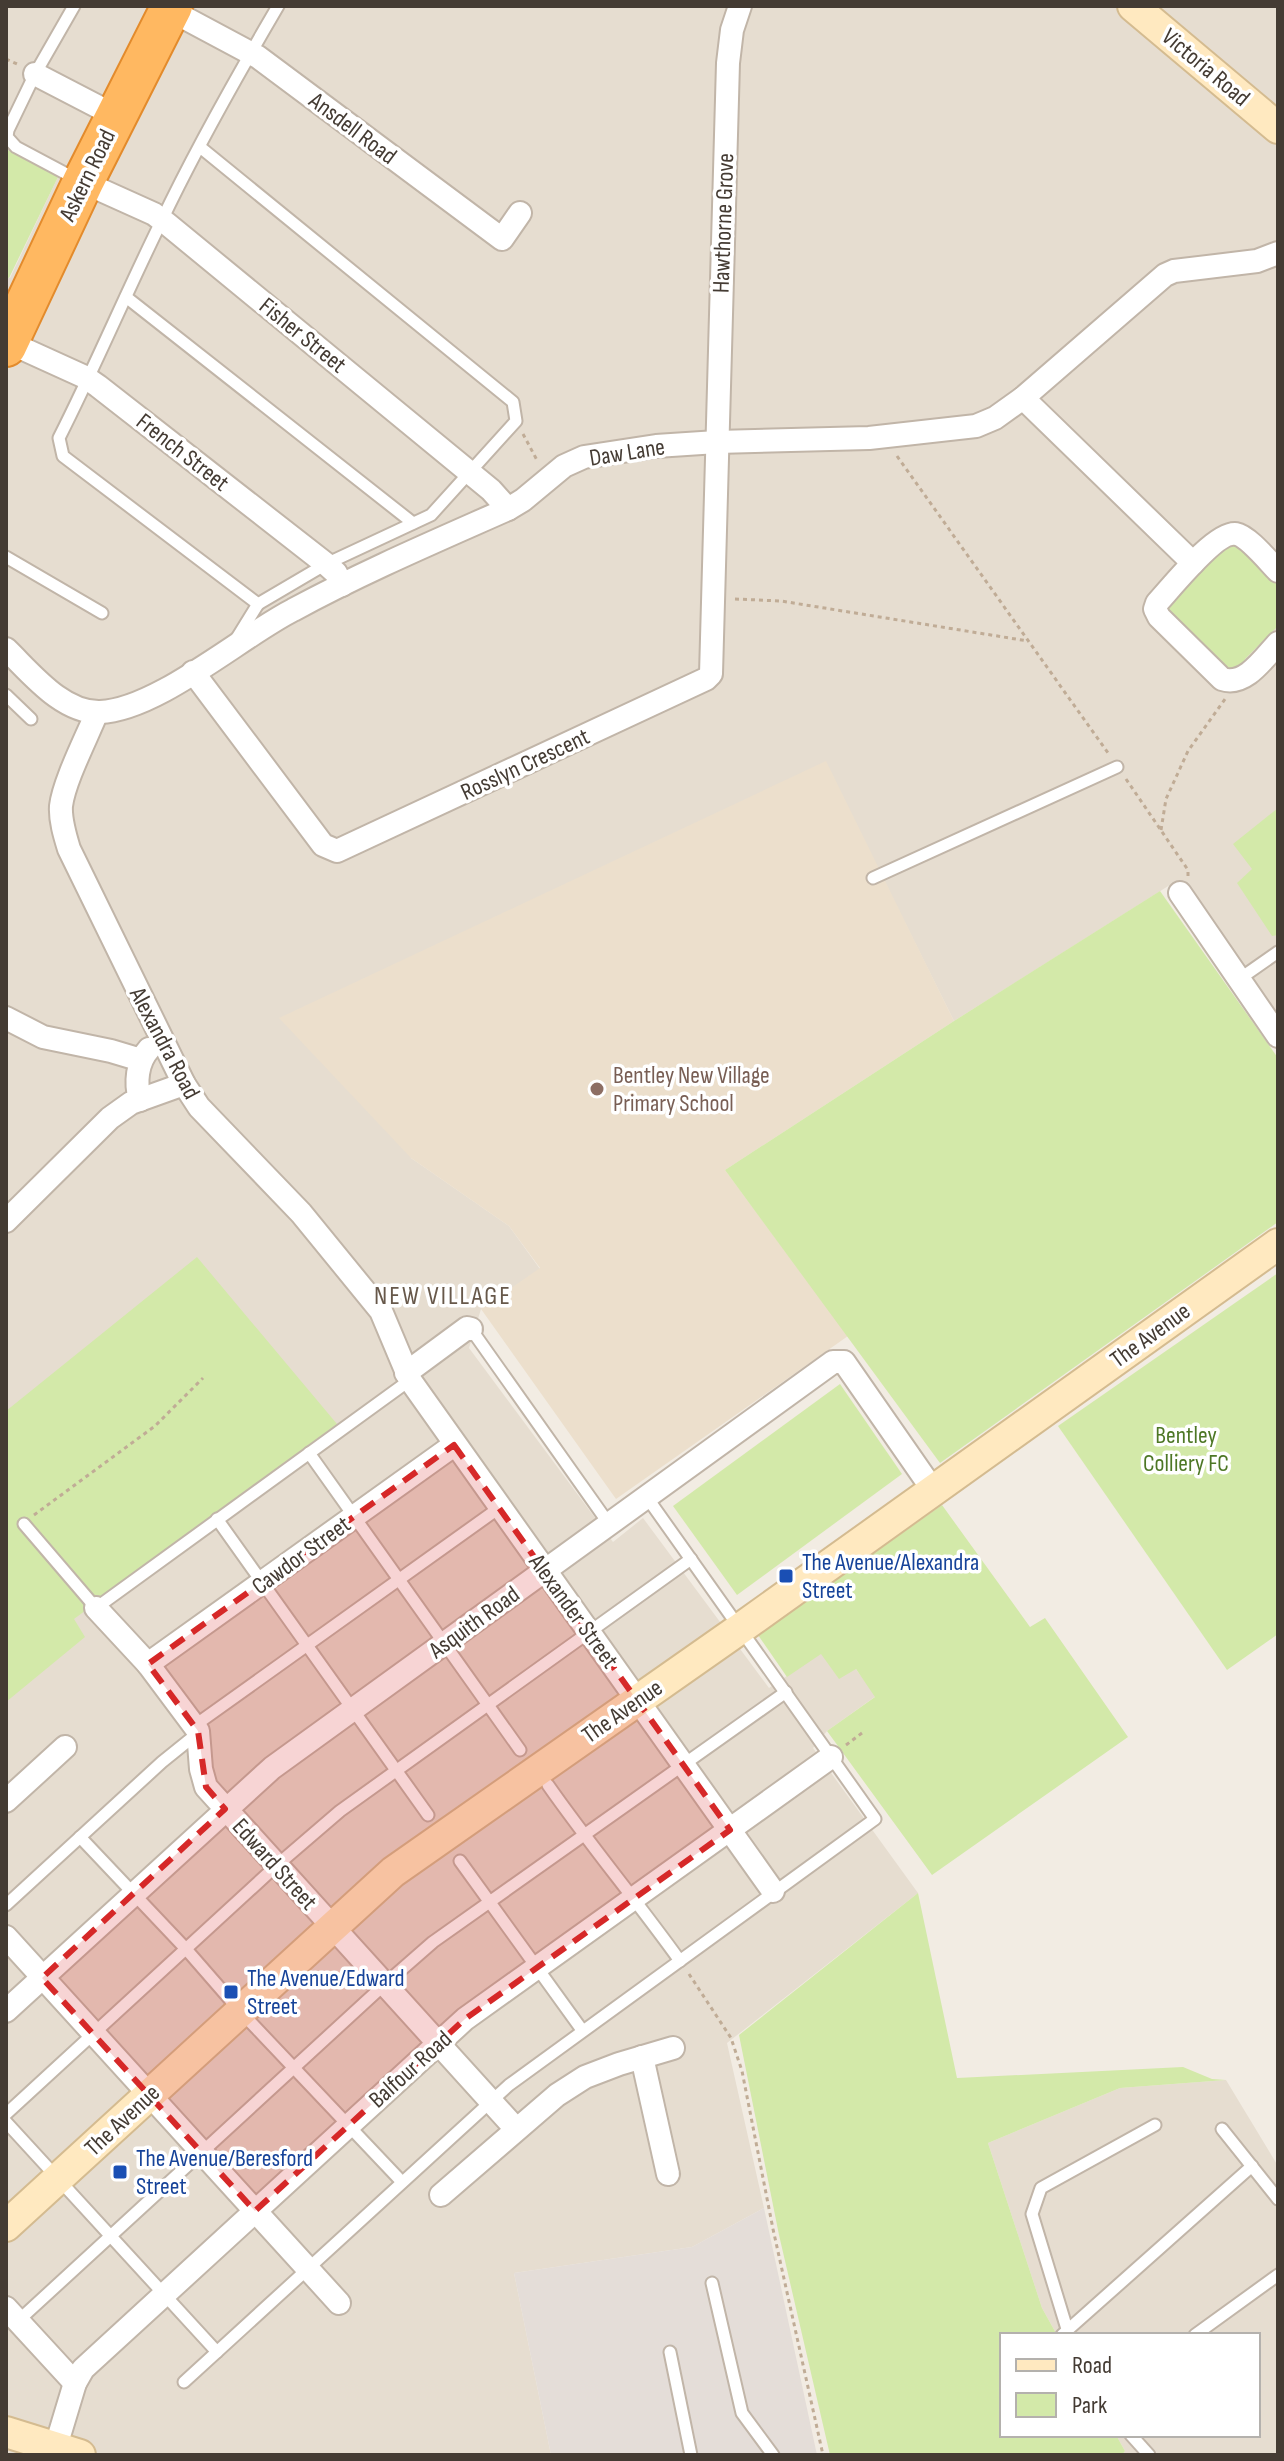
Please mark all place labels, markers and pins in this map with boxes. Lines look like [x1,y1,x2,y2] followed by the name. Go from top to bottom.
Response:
[613,1061,770,1118] place label: Bentley New Village Primary School
[588,1080,606,1098] marker: Bentley New Village Primary School
[802,1548,979,1605] place label: The Avenue/Alexandra Street
[777,1567,795,1585] marker: The Avenue/Alexandra Street
[247,1964,405,2021] place label: The Avenue/Edward Street
[222,1983,240,2001] marker: The Avenue/Edward Street
[136,2144,313,2201] place label: The Avenue/Beresford Street
[111,2163,129,2181] marker: The Avenue/Beresford Street

